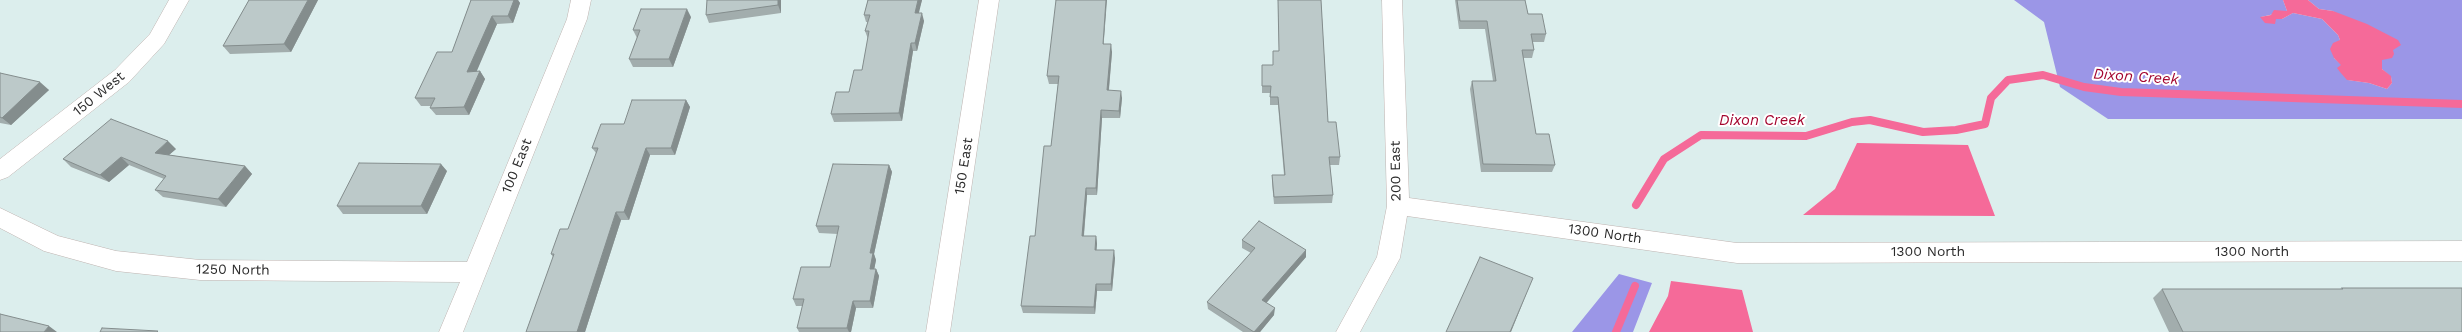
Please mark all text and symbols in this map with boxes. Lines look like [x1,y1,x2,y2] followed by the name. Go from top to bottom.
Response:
[2093,65,2179,89] water label: Dixon Creek
[70,68,128,120] street label: 150 West
[1719,112,1805,130] water label: Dixon Creek
[498,136,536,196] street label: 100 East
[951,136,977,196] street label: 150 East
[1387,141,1405,201] street label: 200 East
[1567,221,1643,247] street label: 1300 North
[1891,244,1965,260] street label: 1300 North
[2215,244,2289,260] street label: 1300 North
[196,261,270,279] street label: 1250 North

